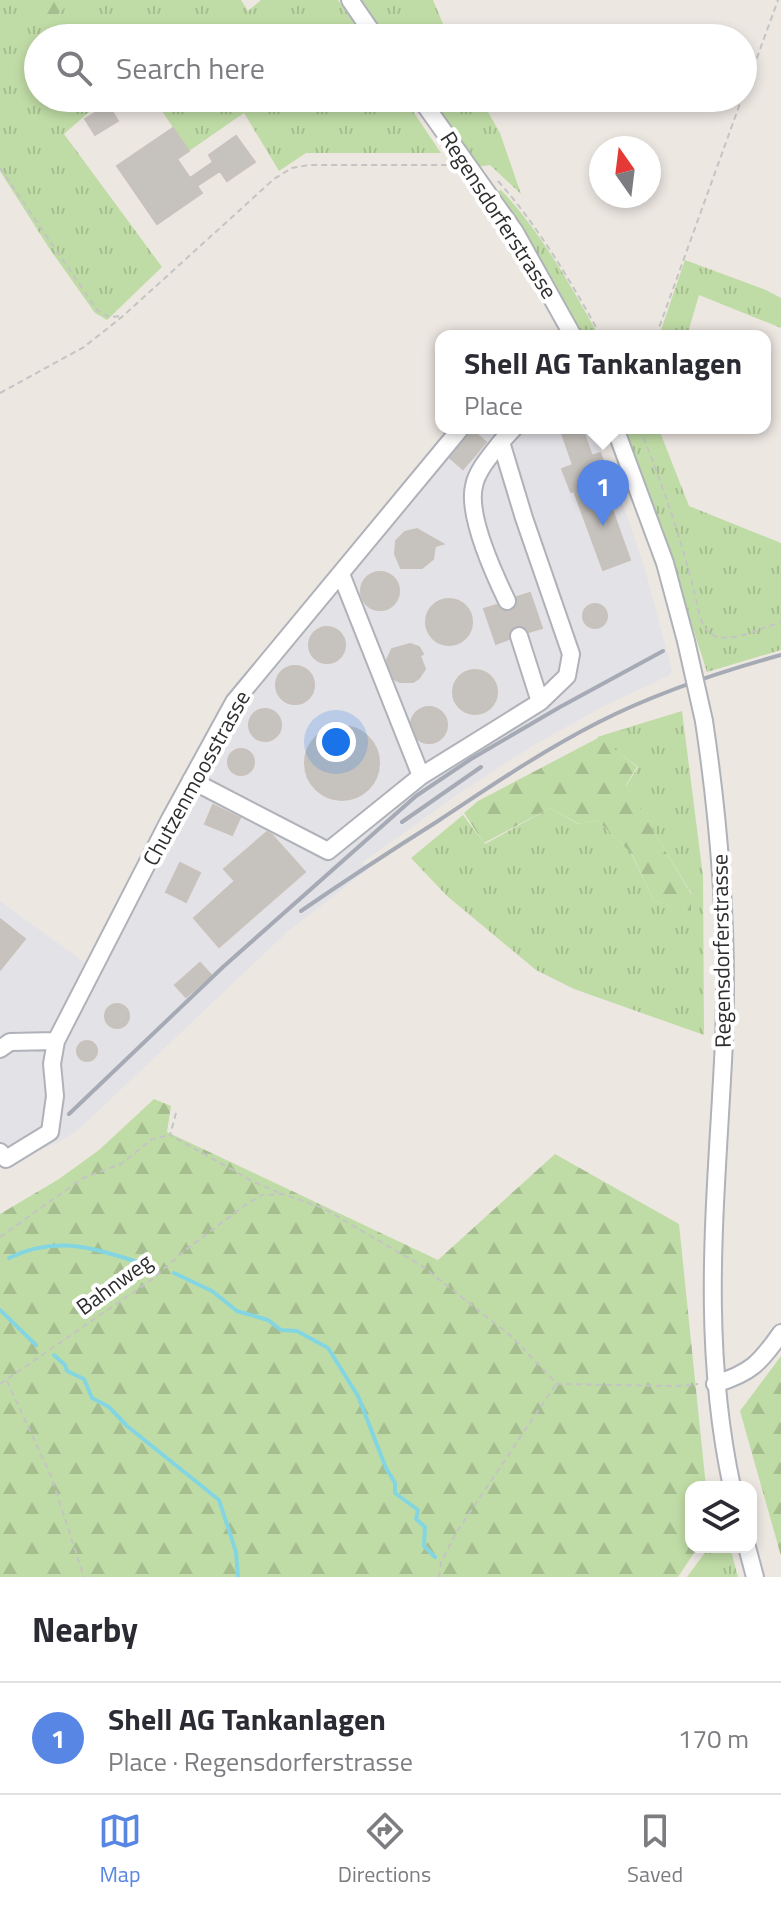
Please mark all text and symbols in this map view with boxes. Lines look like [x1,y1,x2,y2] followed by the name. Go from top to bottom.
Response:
[24,24,757,112] search box
[116,45,265,91] text: Search here
[52,46,96,90] icon: search
[432,124,566,306] street label: Regensdorferstrasse
[589,136,661,208] north arrow
[435,330,771,434] popup
[464,340,742,386] text: Shell AG Tankanlagen
[464,386,523,425] text: Place
[577,460,629,526] pin: 1
[134,684,258,872] street label: Chutzenmoosstrasse
[316,722,356,762] your location
[702,854,740,1048] street label: Regensdorferstrasse
[69,1245,159,1323] street label: Bahnweg
[685,1481,757,1553] map controls
[685,1481,757,1553] button: layers
[32,1603,138,1655] text: Nearby
[108,1696,386,1742] text: Shell AG Tankanlagen
[51,1719,65,1758] text: 1
[678,1719,749,1758] text: 170 m
[108,1742,413,1781] text: Place · Regensdorferstrasse
[98,1809,142,1891] tab: Map
[338,1809,431,1891] tab: Directions
[627,1809,683,1891] tab: Saved

